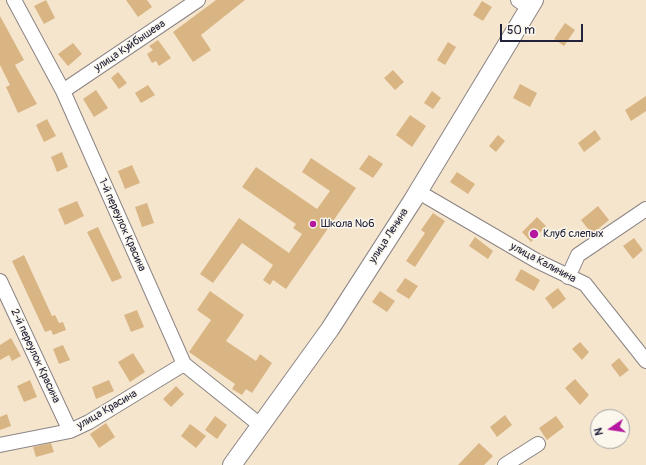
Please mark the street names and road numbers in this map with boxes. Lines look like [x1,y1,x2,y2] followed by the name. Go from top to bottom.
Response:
[92,17,168,75] street label: улица Куйбышева
[96,176,148,274] street label: 1-й переулок Красина
[366,206,412,266] street label: улица Ленина
[508,240,578,286] street label: улица Калинина
[7,307,63,405] street label: 2-й переулок Красина
[74,387,140,433] street label: улица Красина

